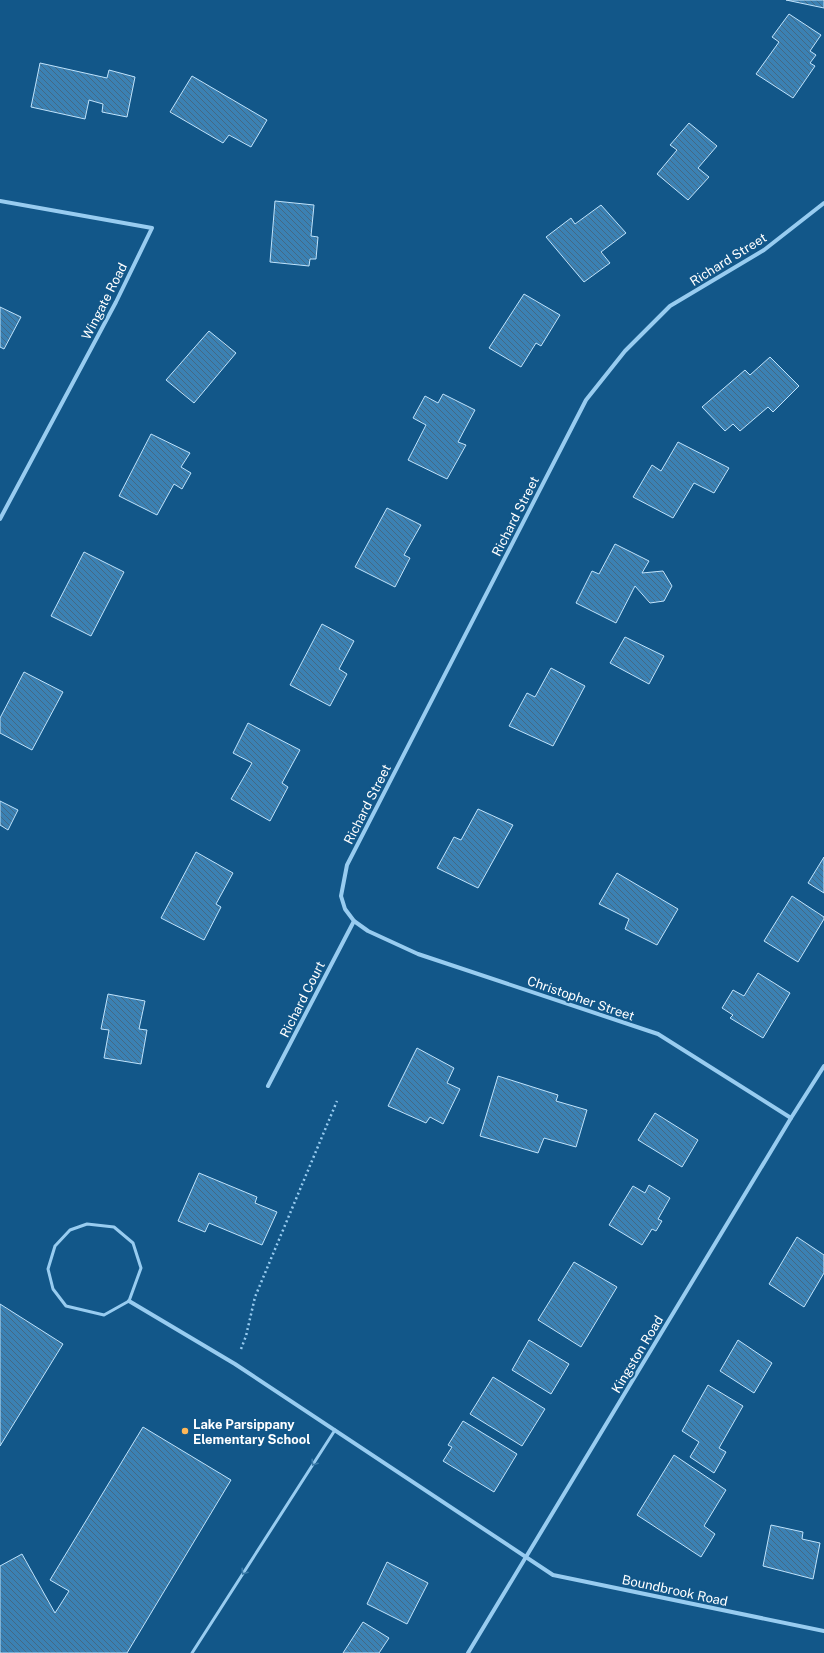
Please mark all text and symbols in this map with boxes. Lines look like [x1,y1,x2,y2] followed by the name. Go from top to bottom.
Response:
[687,230,769,289] street label: Richard Street
[79,260,130,342] street label: Wingate Road
[489,474,542,559] street label: Richard Street
[341,762,394,847] street label: Richard Street
[277,959,328,1040] street label: Richard Court
[525,973,636,1024] street label: Christopher Street
[608,1313,666,1396] street label: Kingston Road
[193,1417,311,1447] place label: Lake Parsippany Elementary School
[180,1426,190,1436] marker: Lake Parsippany Elementary School
[311,1459,319,1466] one-way arrow
[241,1568,249,1575] one-way arrow
[621,1572,729,1609] street label: Boundbrook Road

